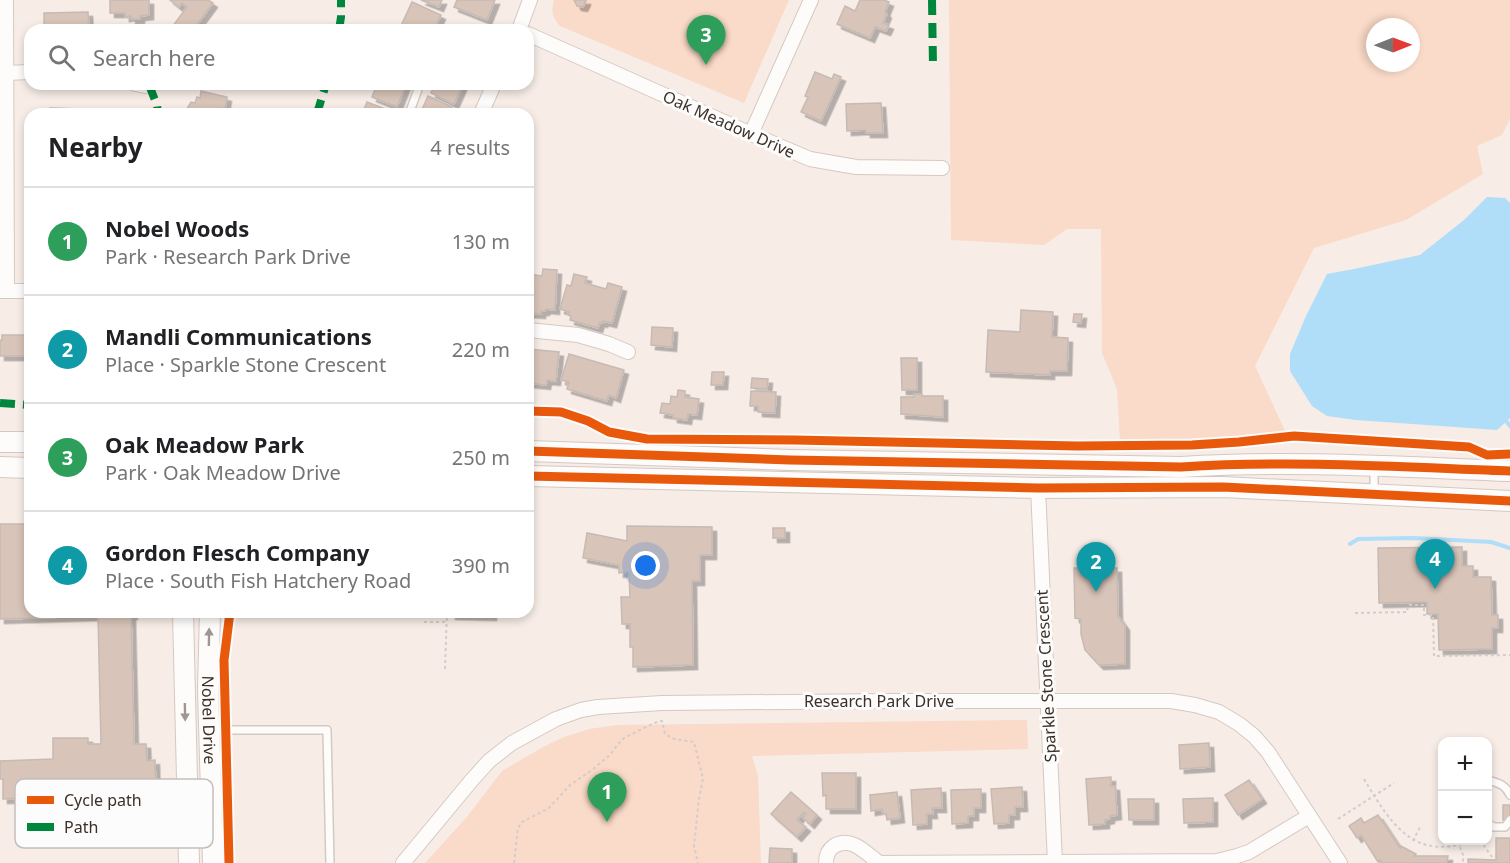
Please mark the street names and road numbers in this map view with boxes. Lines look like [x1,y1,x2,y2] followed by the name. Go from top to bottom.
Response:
[660,85,798,163] street label: Oak Meadow Drive
[1030,589,1062,763] street label: Sparkle Stone Crescent
[197,675,221,765] street label: Nobel Drive
[804,690,954,712] street label: Research Park Drive

